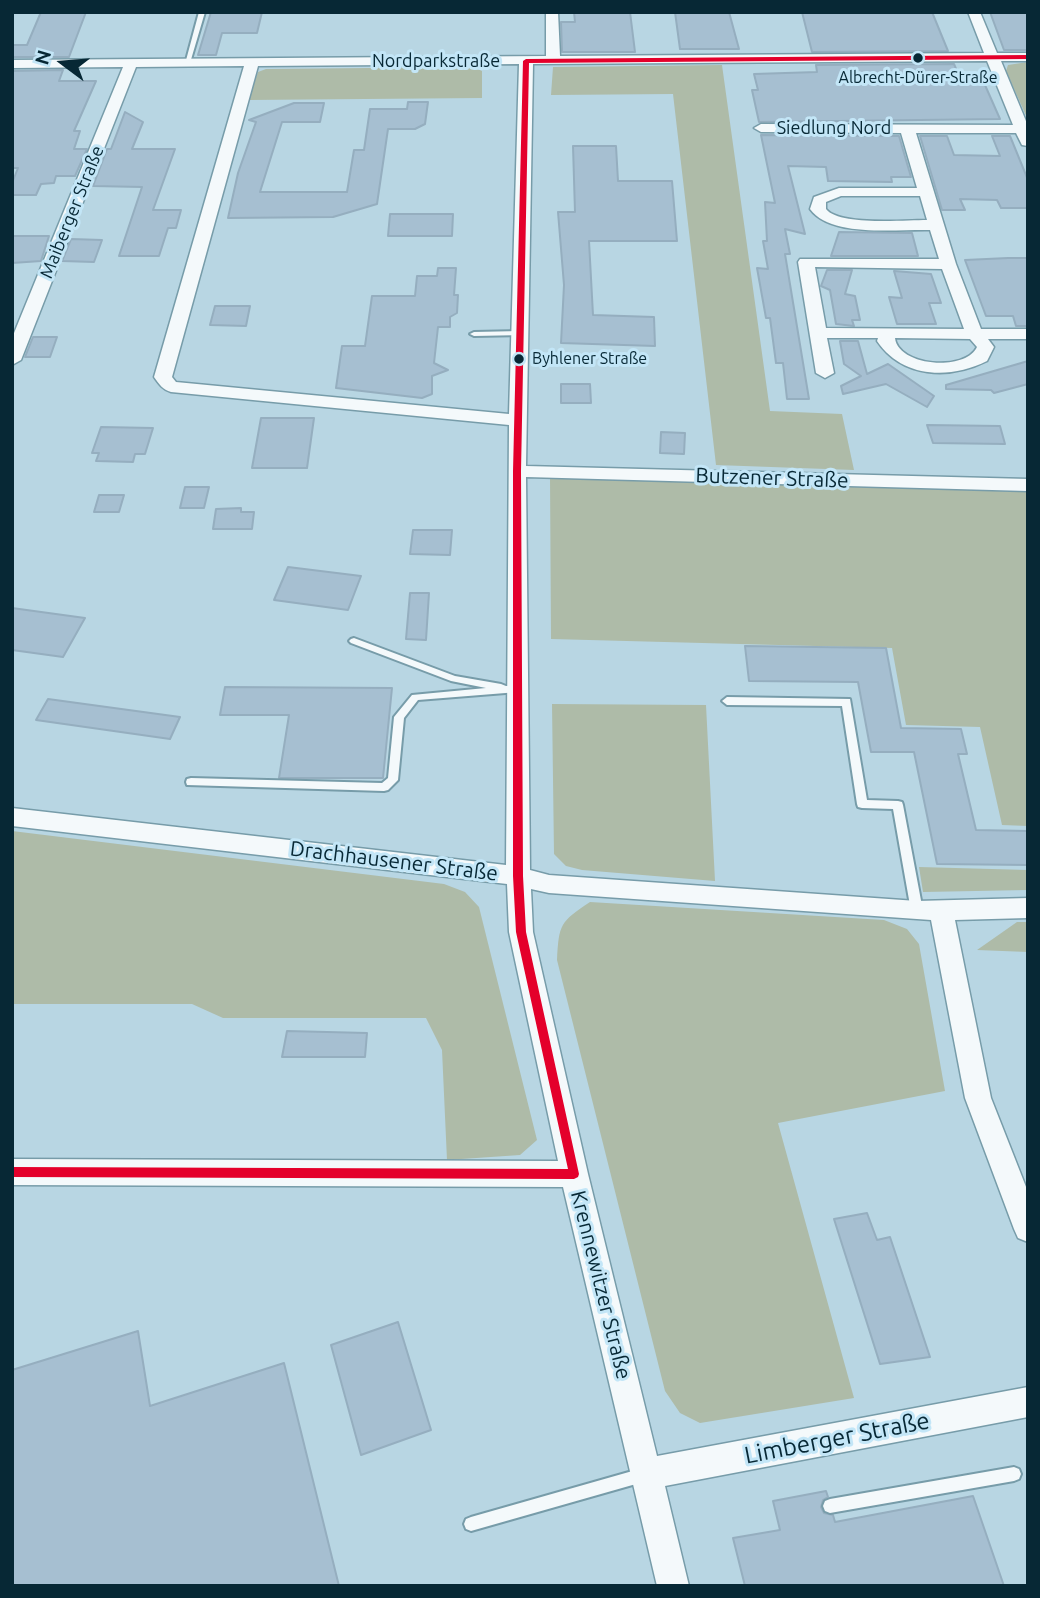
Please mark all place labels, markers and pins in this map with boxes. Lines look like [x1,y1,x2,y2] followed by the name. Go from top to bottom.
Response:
[911,51,925,65] marker: Albrecht-Dürer-Straße
[838,68,998,88] place label: Albrecht-Dürer-Straße
[532,349,647,369] place label: Byhlener Straße
[512,352,526,366] marker: Byhlener Straße

